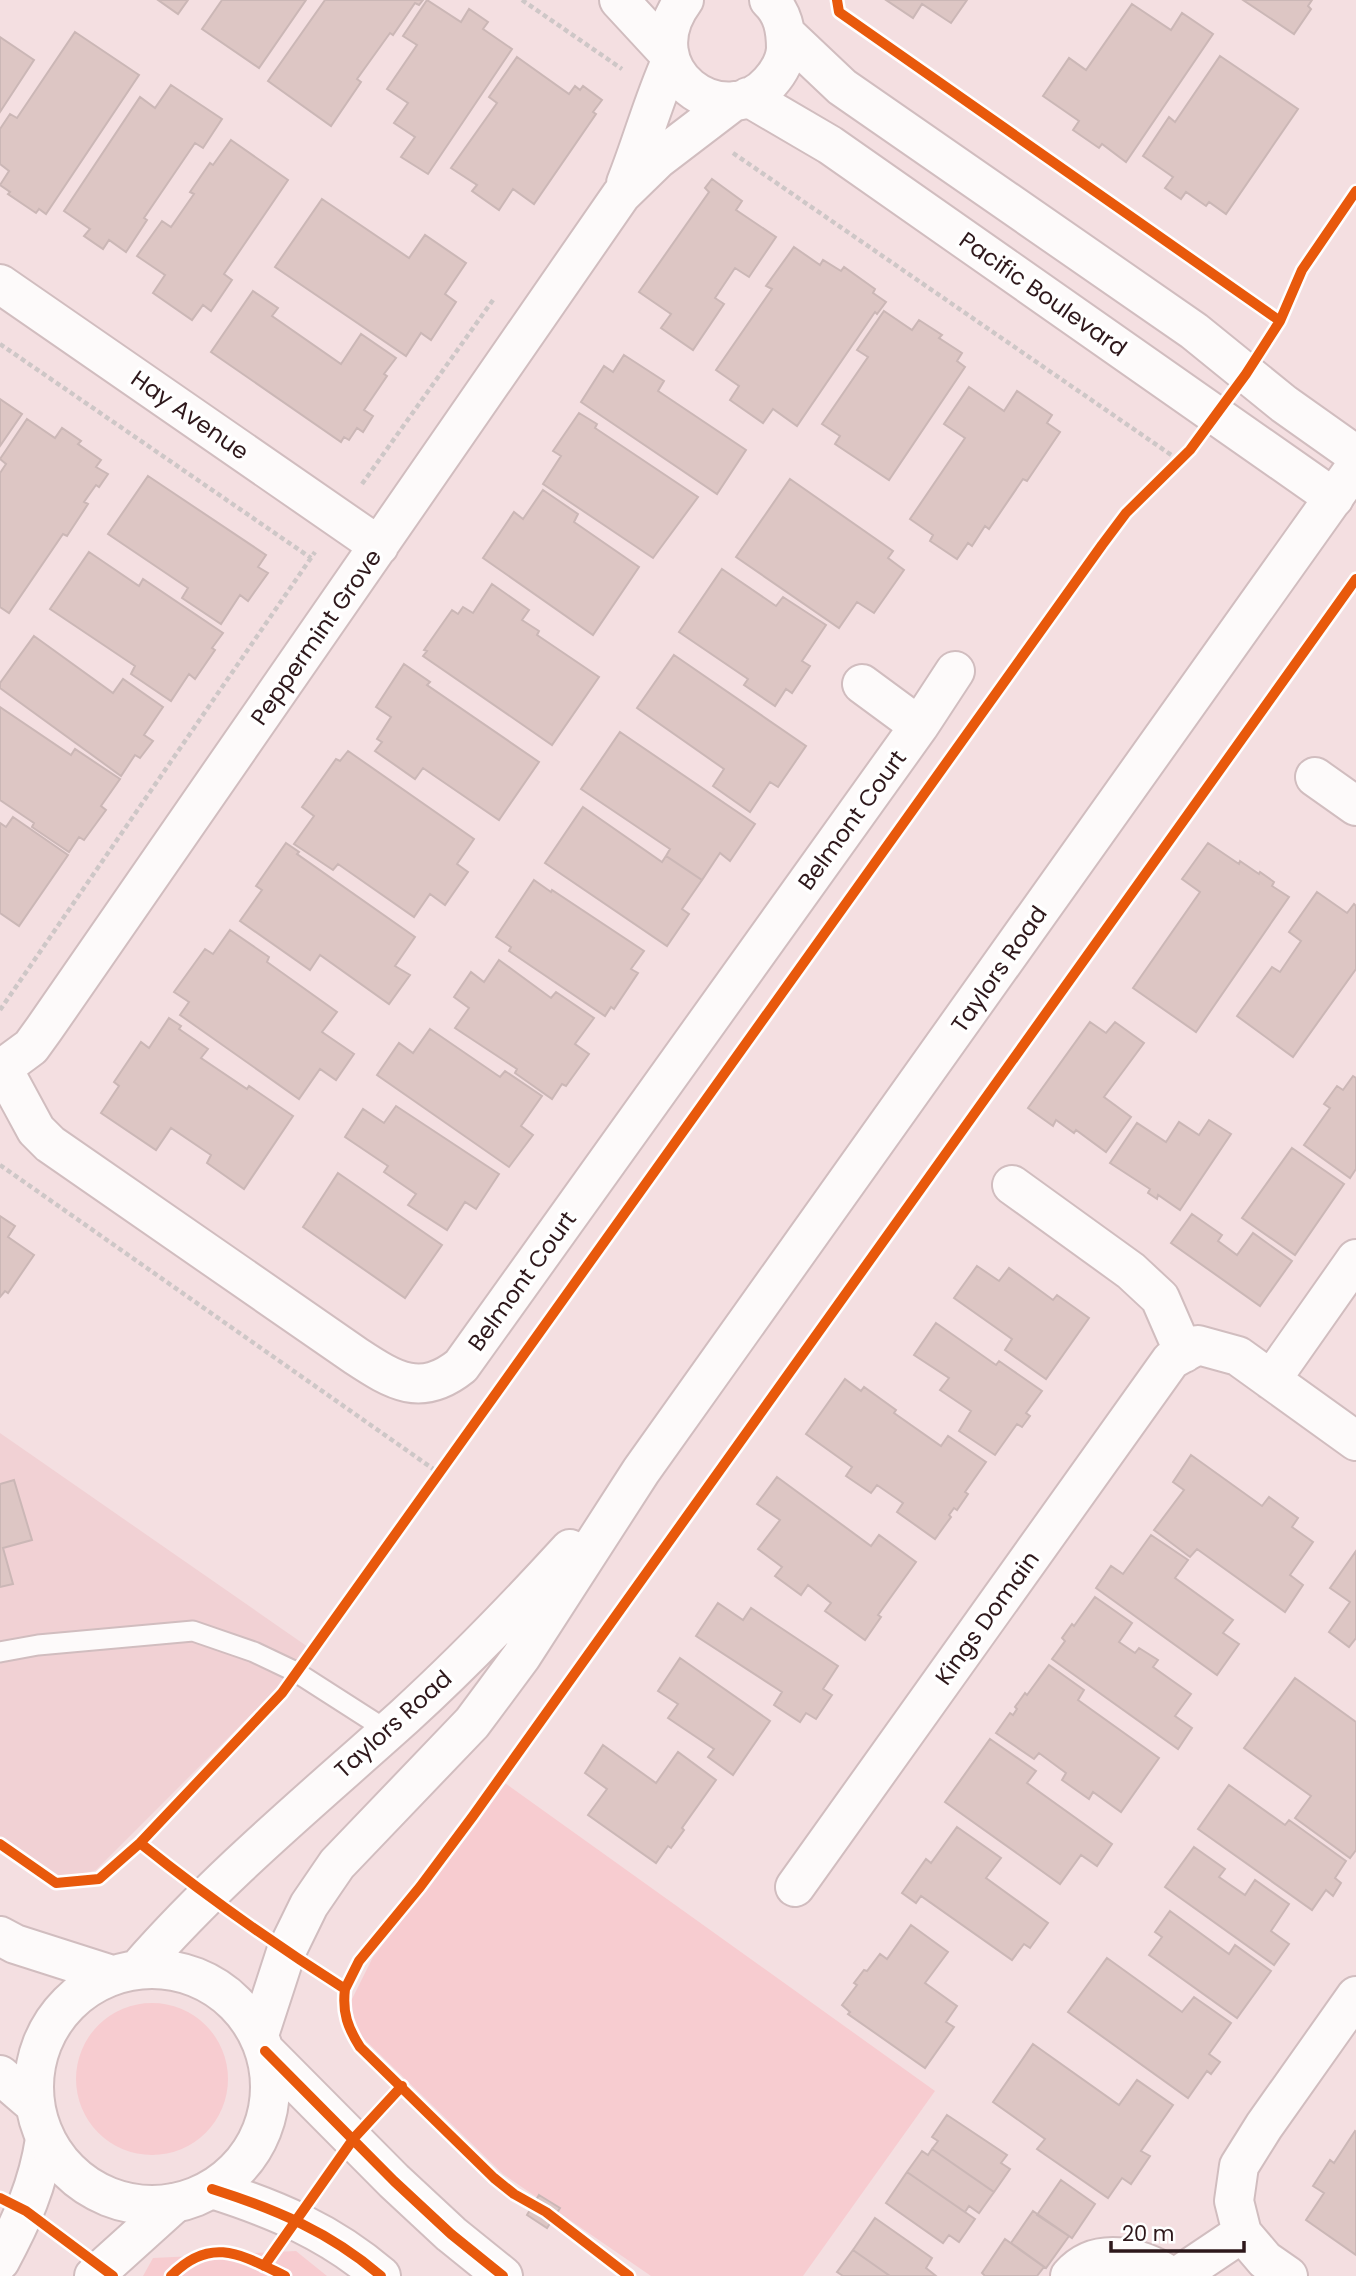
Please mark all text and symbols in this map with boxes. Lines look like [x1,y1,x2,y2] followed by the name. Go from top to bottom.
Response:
[953,224,1133,364] street label: Pacific Boulevard
[125,363,255,467] street label: Hay Avenue
[243,542,389,732] street label: Peppermint Grove
[790,744,914,896] street label: Belmont Court
[943,899,1055,1039] street label: Taylors Road
[460,1205,584,1357] street label: Belmont Court
[927,1544,1047,1692] street label: Kings Domain
[327,1663,459,1785] street label: Taylors Road
[1111,2210,1244,2254] scale bar
[1122,2219,1175,2248] text: 20 m

